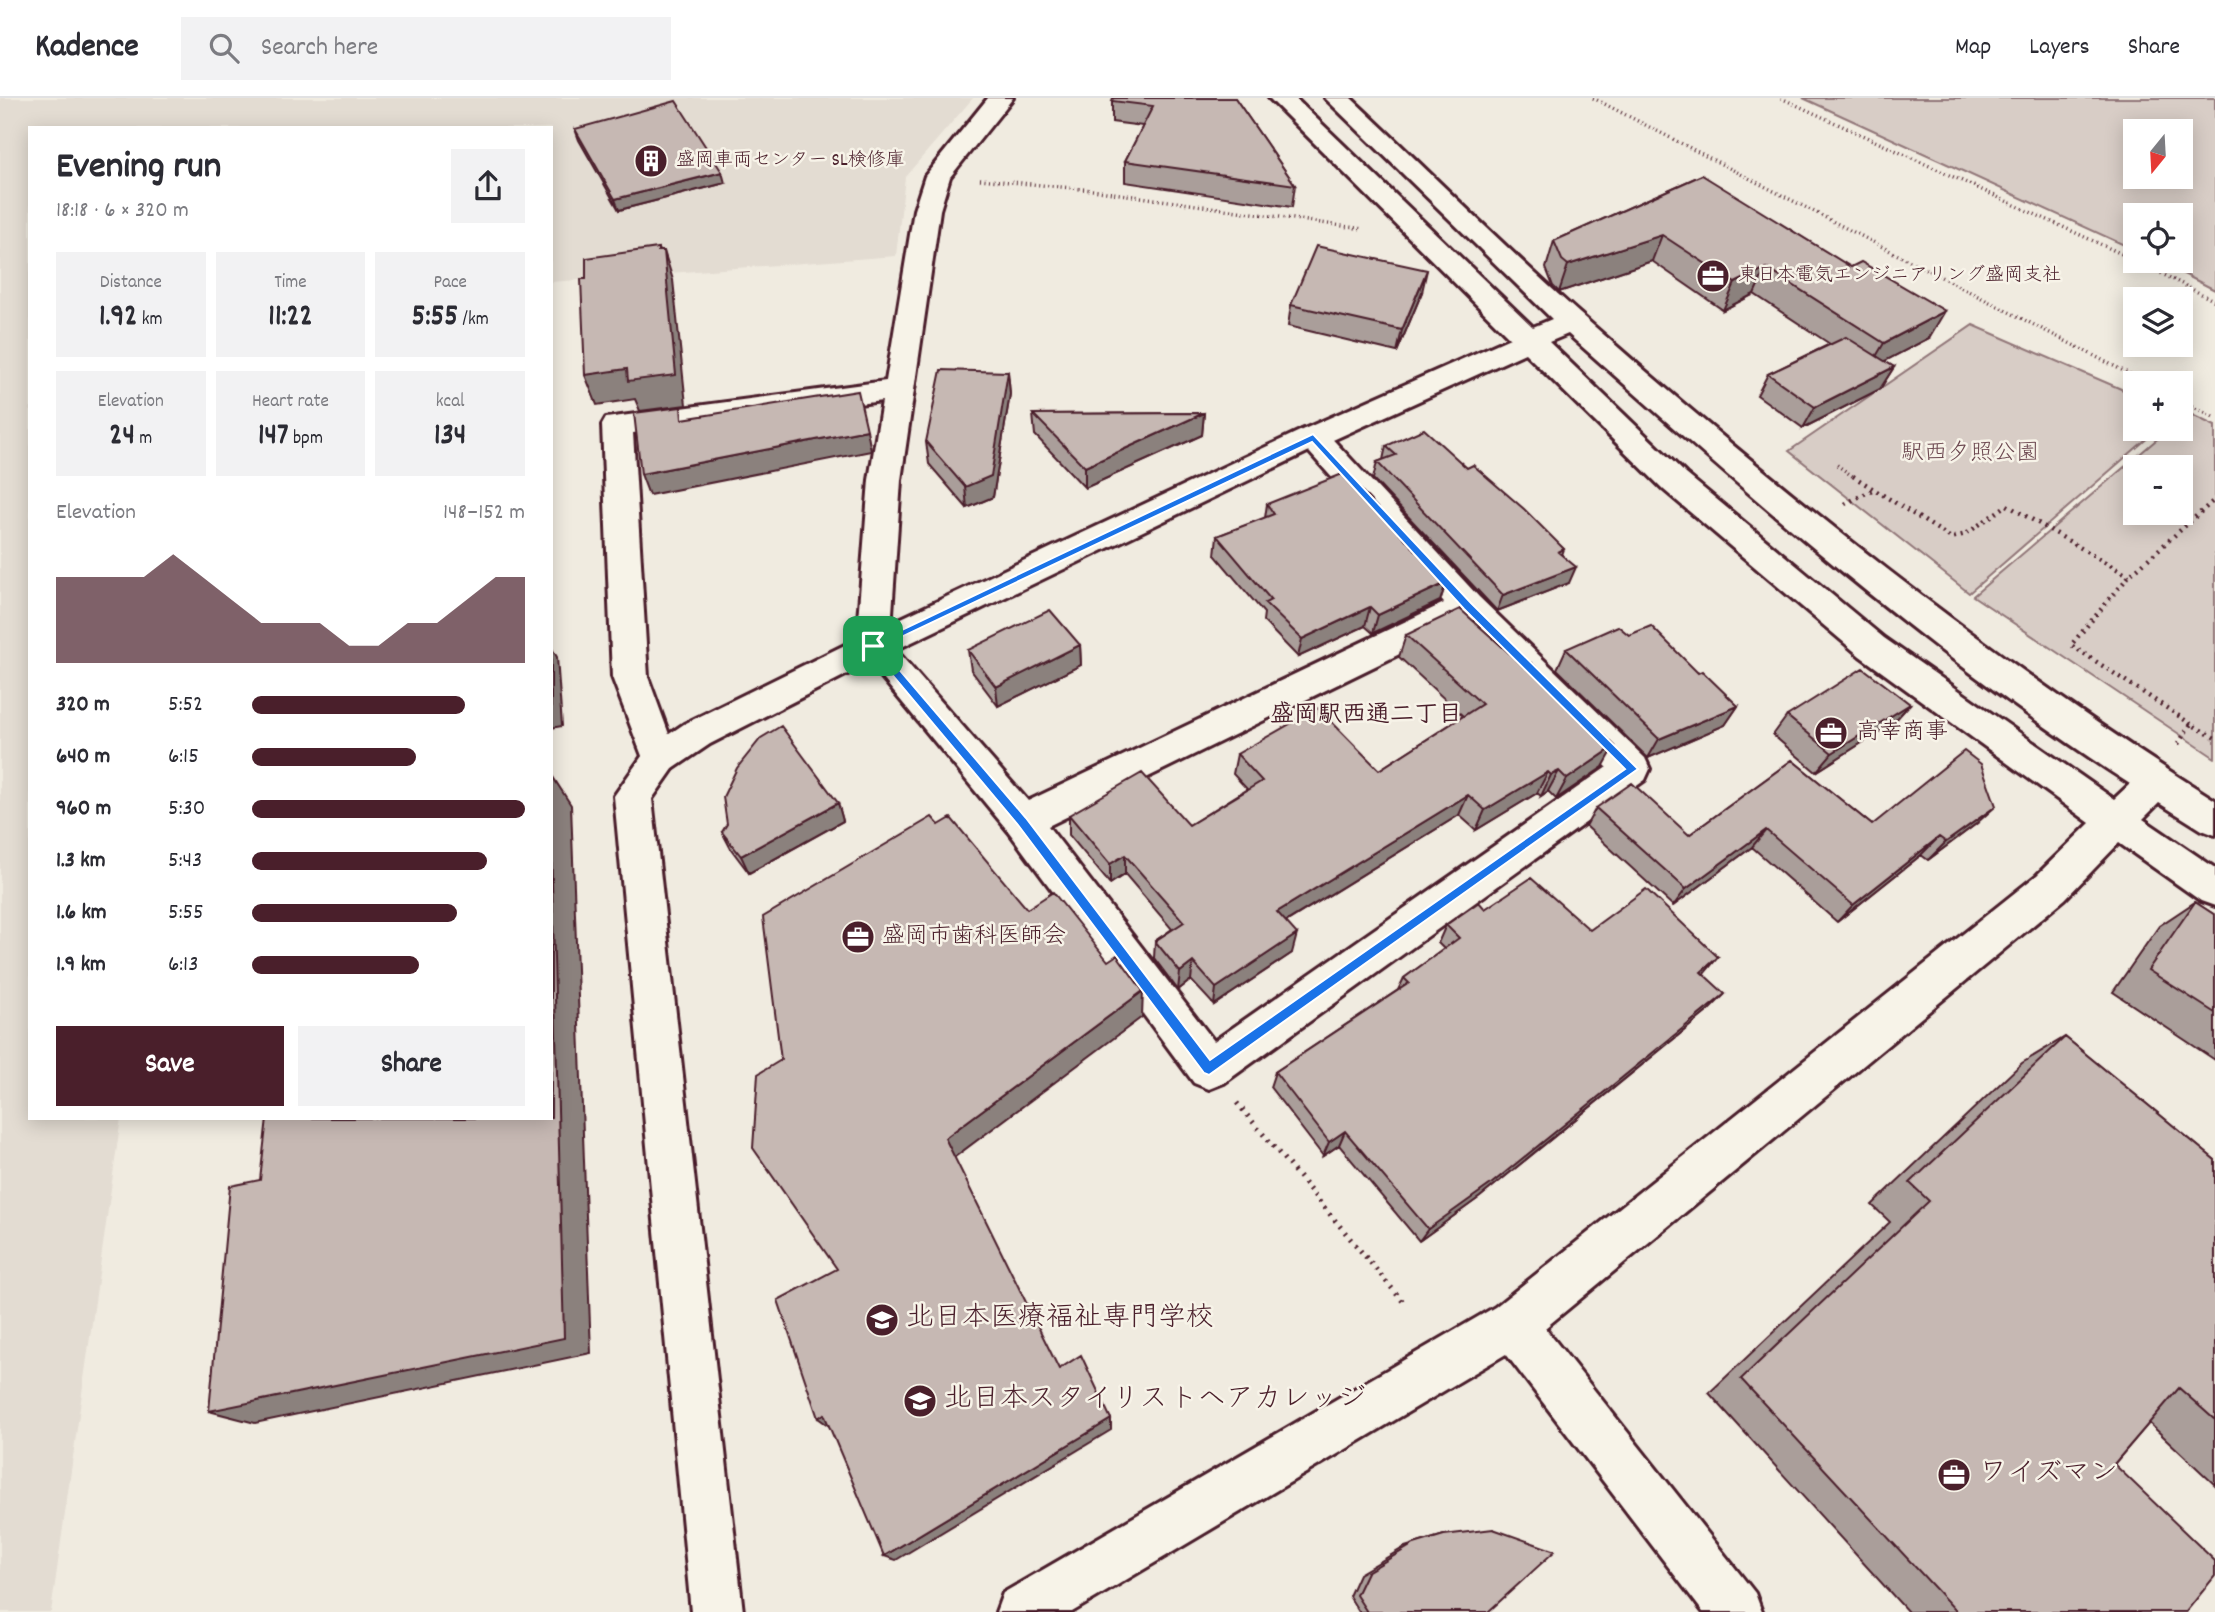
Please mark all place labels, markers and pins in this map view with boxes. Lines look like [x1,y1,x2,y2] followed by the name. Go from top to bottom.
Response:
[632,142,670,180] building icon: 盛岡車両センター SL検修庫
[676,148,905,175] place label: 盛岡車両センター SL検修庫
[1694,257,1732,295] office icon: 東日本電気エンジニアリング盛岡支社
[1738,263,2061,290] place label: 東日本電気エンジニアリング盛岡支社
[843,616,903,676] pin
[1812,714,1850,752] office icon: 高幸商事
[1856,717,1948,750] place label: 高幸商事
[839,918,877,956] office icon: 盛岡市歯科医師会
[882,921,1066,954] place label: 盛岡市歯科医師会
[906,1300,1214,1340] place label: 北日本医療福祉専門学校
[863,1301,901,1339] school or university icon: 北日本医療福祉専門学校
[944,1381,1366,1421] place label: 北日本スタイリストヘアカレッジ
[901,1382,939,1420] school or university icon: 北日本スタイリストヘアカレッジ
[1979,1455,2118,1495] place label: ワイズマン
[1935,1456,1973,1494] office icon: ワイズマン

